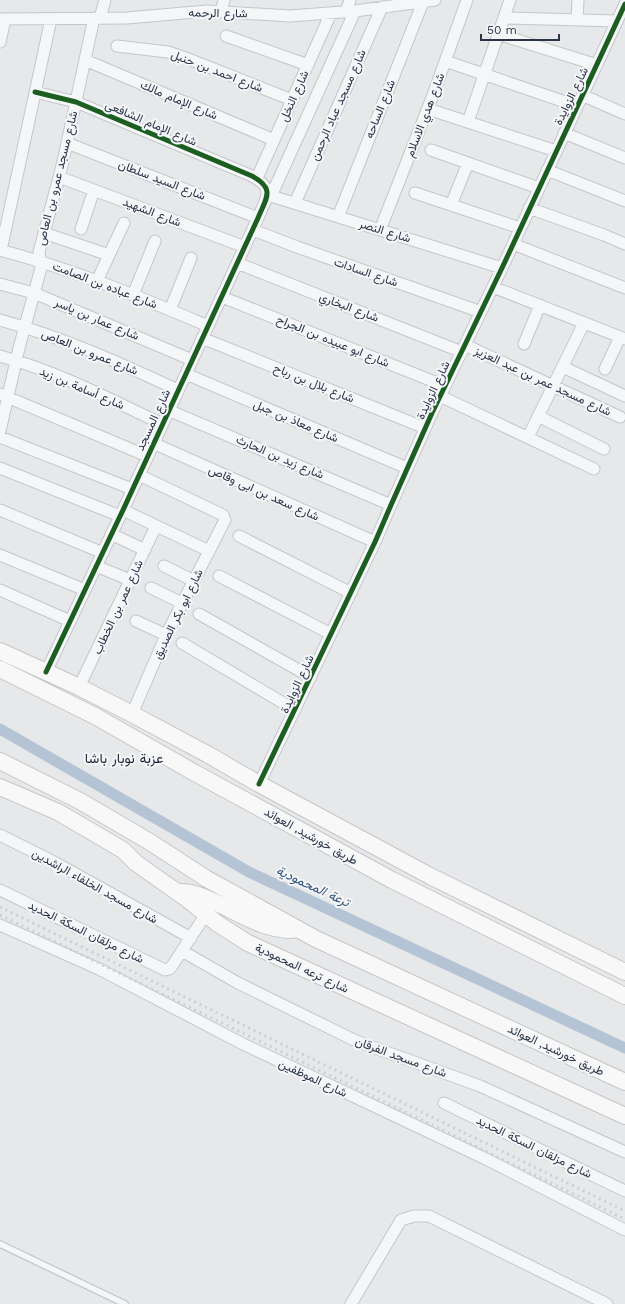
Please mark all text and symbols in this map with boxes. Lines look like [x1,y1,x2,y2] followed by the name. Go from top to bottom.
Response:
[188,5,248,23] street label: شارع الرحمه
[481,16,559,42] scale bar
[487,23,517,37] text: 50 m
[169,47,265,97] street label: شارع احمد بن حنبل
[307,47,371,164] street label: شارع مسجد عباد الرحمن
[551,65,593,128] street label: شارع الزوايدة
[276,68,313,125] street label: شارع النخل
[403,71,450,160] street label: شارع هدي الاسلام
[138,77,220,124] street label: شارع الإمام مالك
[362,78,400,141] street label: شارع الساحه
[102,97,199,150] street label: شارع الإمام الشافعى
[34,109,82,247] street label: شارع مسجد عمرو بن العاص
[116,157,207,205] street label: شارع السيد سلطان
[120,194,183,231] street label: شارع الشهيد
[356,216,413,247] street label: شارع النصر
[332,255,400,291] street label: شارع السادات
[50,259,159,313] street label: شارع عباده بن الصامت
[316,289,381,328] street label: شارع البخاري
[51,295,141,345] street label: شارع عمار بن ياسر
[274,312,391,372] street label: شارع ابو عبيده بن الجراح
[39,326,140,380] street label: شارع عمرو بن العاص
[471,343,613,421] street label: شارع مسجد عمر بن عبد العزيز
[413,359,454,422] street label: شارع الزوايدة
[271,360,356,407] street label: شارع بلال بن رباح
[37,364,127,414] street label: شارع أسامة بن زيد
[133,387,175,454] street label: شارع المسجد
[251,397,341,447] street label: شارع معاذ بن جبل
[233,432,326,484] street label: شارع زيد بن الحارث
[206,462,321,526] street label: شارع سعد بن ابى وقاص
[90,558,148,657] street label: شارع عمر بن الخطاب
[150,567,208,662] street label: شارع ابو بكر الصديق
[277,653,318,716] street label: شارع الزوايدة
[85,750,163,767] district label: عزبة نوبار باشا
[261,804,360,869] street label: طريق خورشيد, العوائد
[29,846,160,928] street label: شارع مسجد الخلفاء الراشدين
[274,862,354,911] water label: ترعة المحمودية
[25,898,146,968] street label: شارع مزلقان السكة الحديد
[252,940,351,998] street label: شارع ترعه المحمودية
[505,1021,607,1079] street label: طريق خورشيد, العوائد
[353,1034,449,1082] street label: شارع مسجد الفرقان
[276,1056,349,1102] street label: شارع الموظفين
[473,1113,594,1183] street label: شارع مزلقان السكة الحديد

